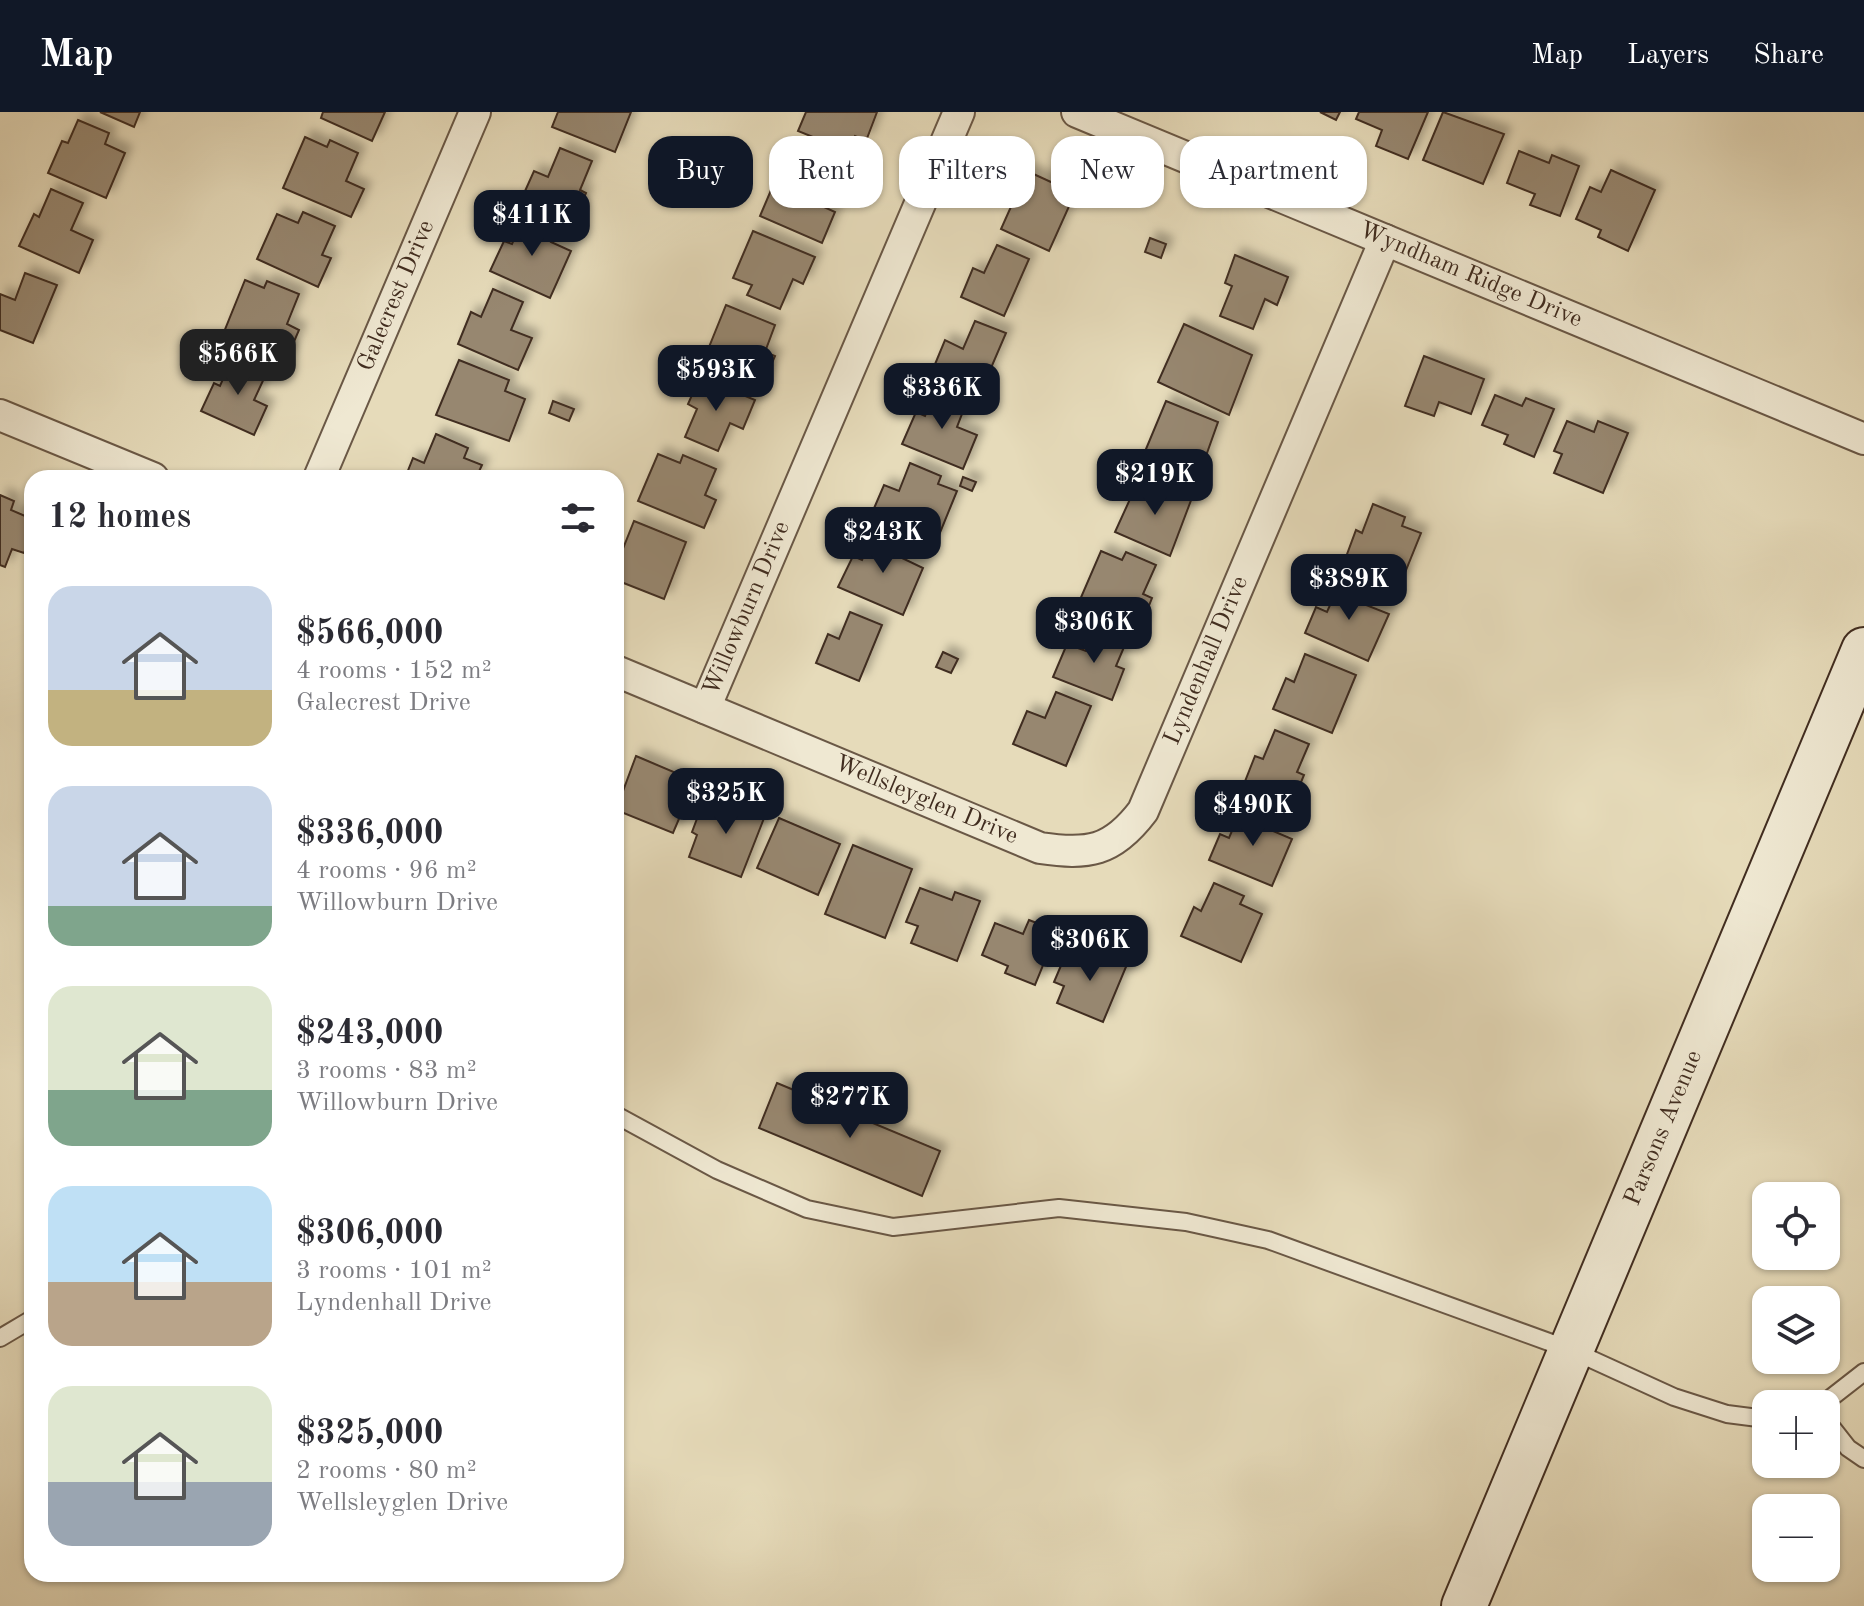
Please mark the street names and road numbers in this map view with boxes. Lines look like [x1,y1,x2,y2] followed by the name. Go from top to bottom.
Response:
[354,217,439,375] street label: Galecrest Drive
[1355,218,1585,332] street label: Wyndham Ridge Drive
[700,518,795,699] street label: Willowburn Drive
[1160,573,1253,749] street label: Lyndenhall Drive
[831,752,1021,849] street label: Wellsleyglen Drive
[1621,1047,1707,1209] street label: Parsons Avenue

